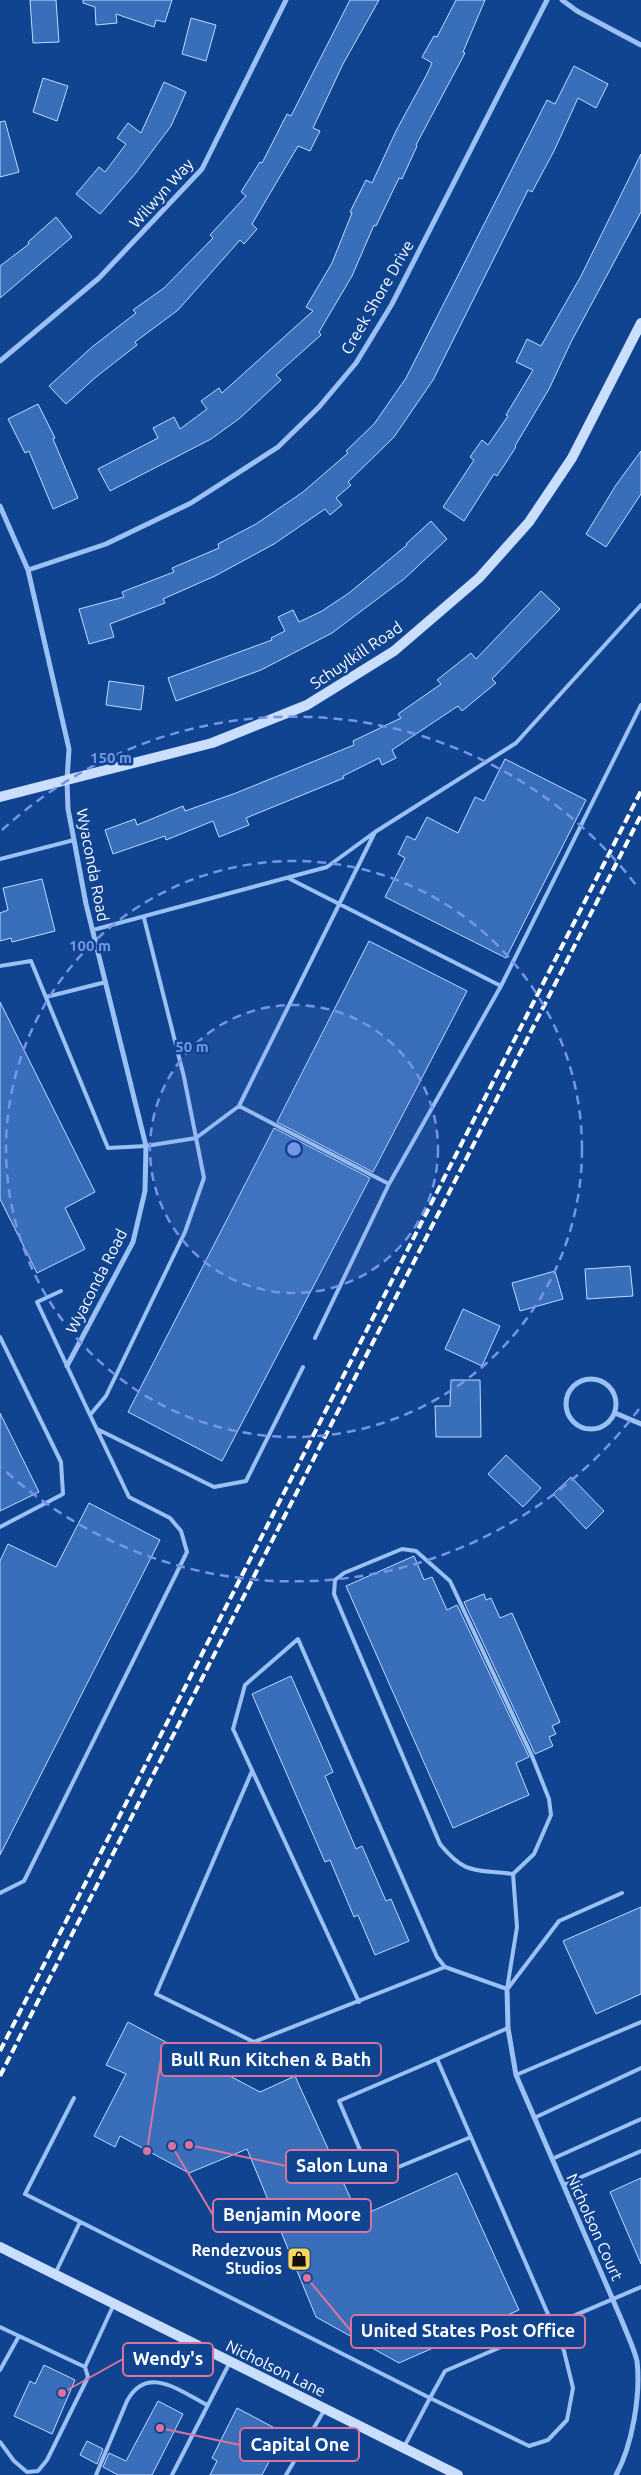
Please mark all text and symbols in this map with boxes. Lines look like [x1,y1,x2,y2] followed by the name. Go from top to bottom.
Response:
[125,155,197,231] street label: Wilwyn Way
[337,237,417,357] street label: Creek Shore Drive
[307,618,405,692] street label: Schuylkill Road
[90,749,132,766] text: 150 m
[73,807,113,923] street label: Wyaconda Road
[69,937,111,954] text: 100 m
[175,1038,209,1055] text: 50 m
[285,1140,303,1158] centre of rings
[62,1226,130,1336] street label: Wyaconda Road
[161,2043,381,2076] callout: Bull Run Kitchen & Bath
[171,2049,371,2069] text: Bull Run Kitchen & Bath
[286,2150,398,2183] callout: Salon Luna
[296,2155,388,2175] text: Salon Luna
[563,2171,627,2284] street label: Nicholson Court
[213,2199,371,2232] callout: Benjamin Moore
[223,2204,361,2224] text: Benjamin Moore
[191,2241,282,2277] place label: Rendezvous Studios
[286,2246,312,2272] shop icon: Rendezvous Studios
[351,2315,585,2348] callout: United States Post Office
[361,2320,575,2340] text: United States Post Office
[223,2336,329,2400] street label: Nicholson Lane
[123,2343,213,2376] callout: Wendy's
[133,2348,203,2368] text: Wendy's
[240,2428,359,2461] callout: Capital One
[250,2434,350,2454] text: Capital One

